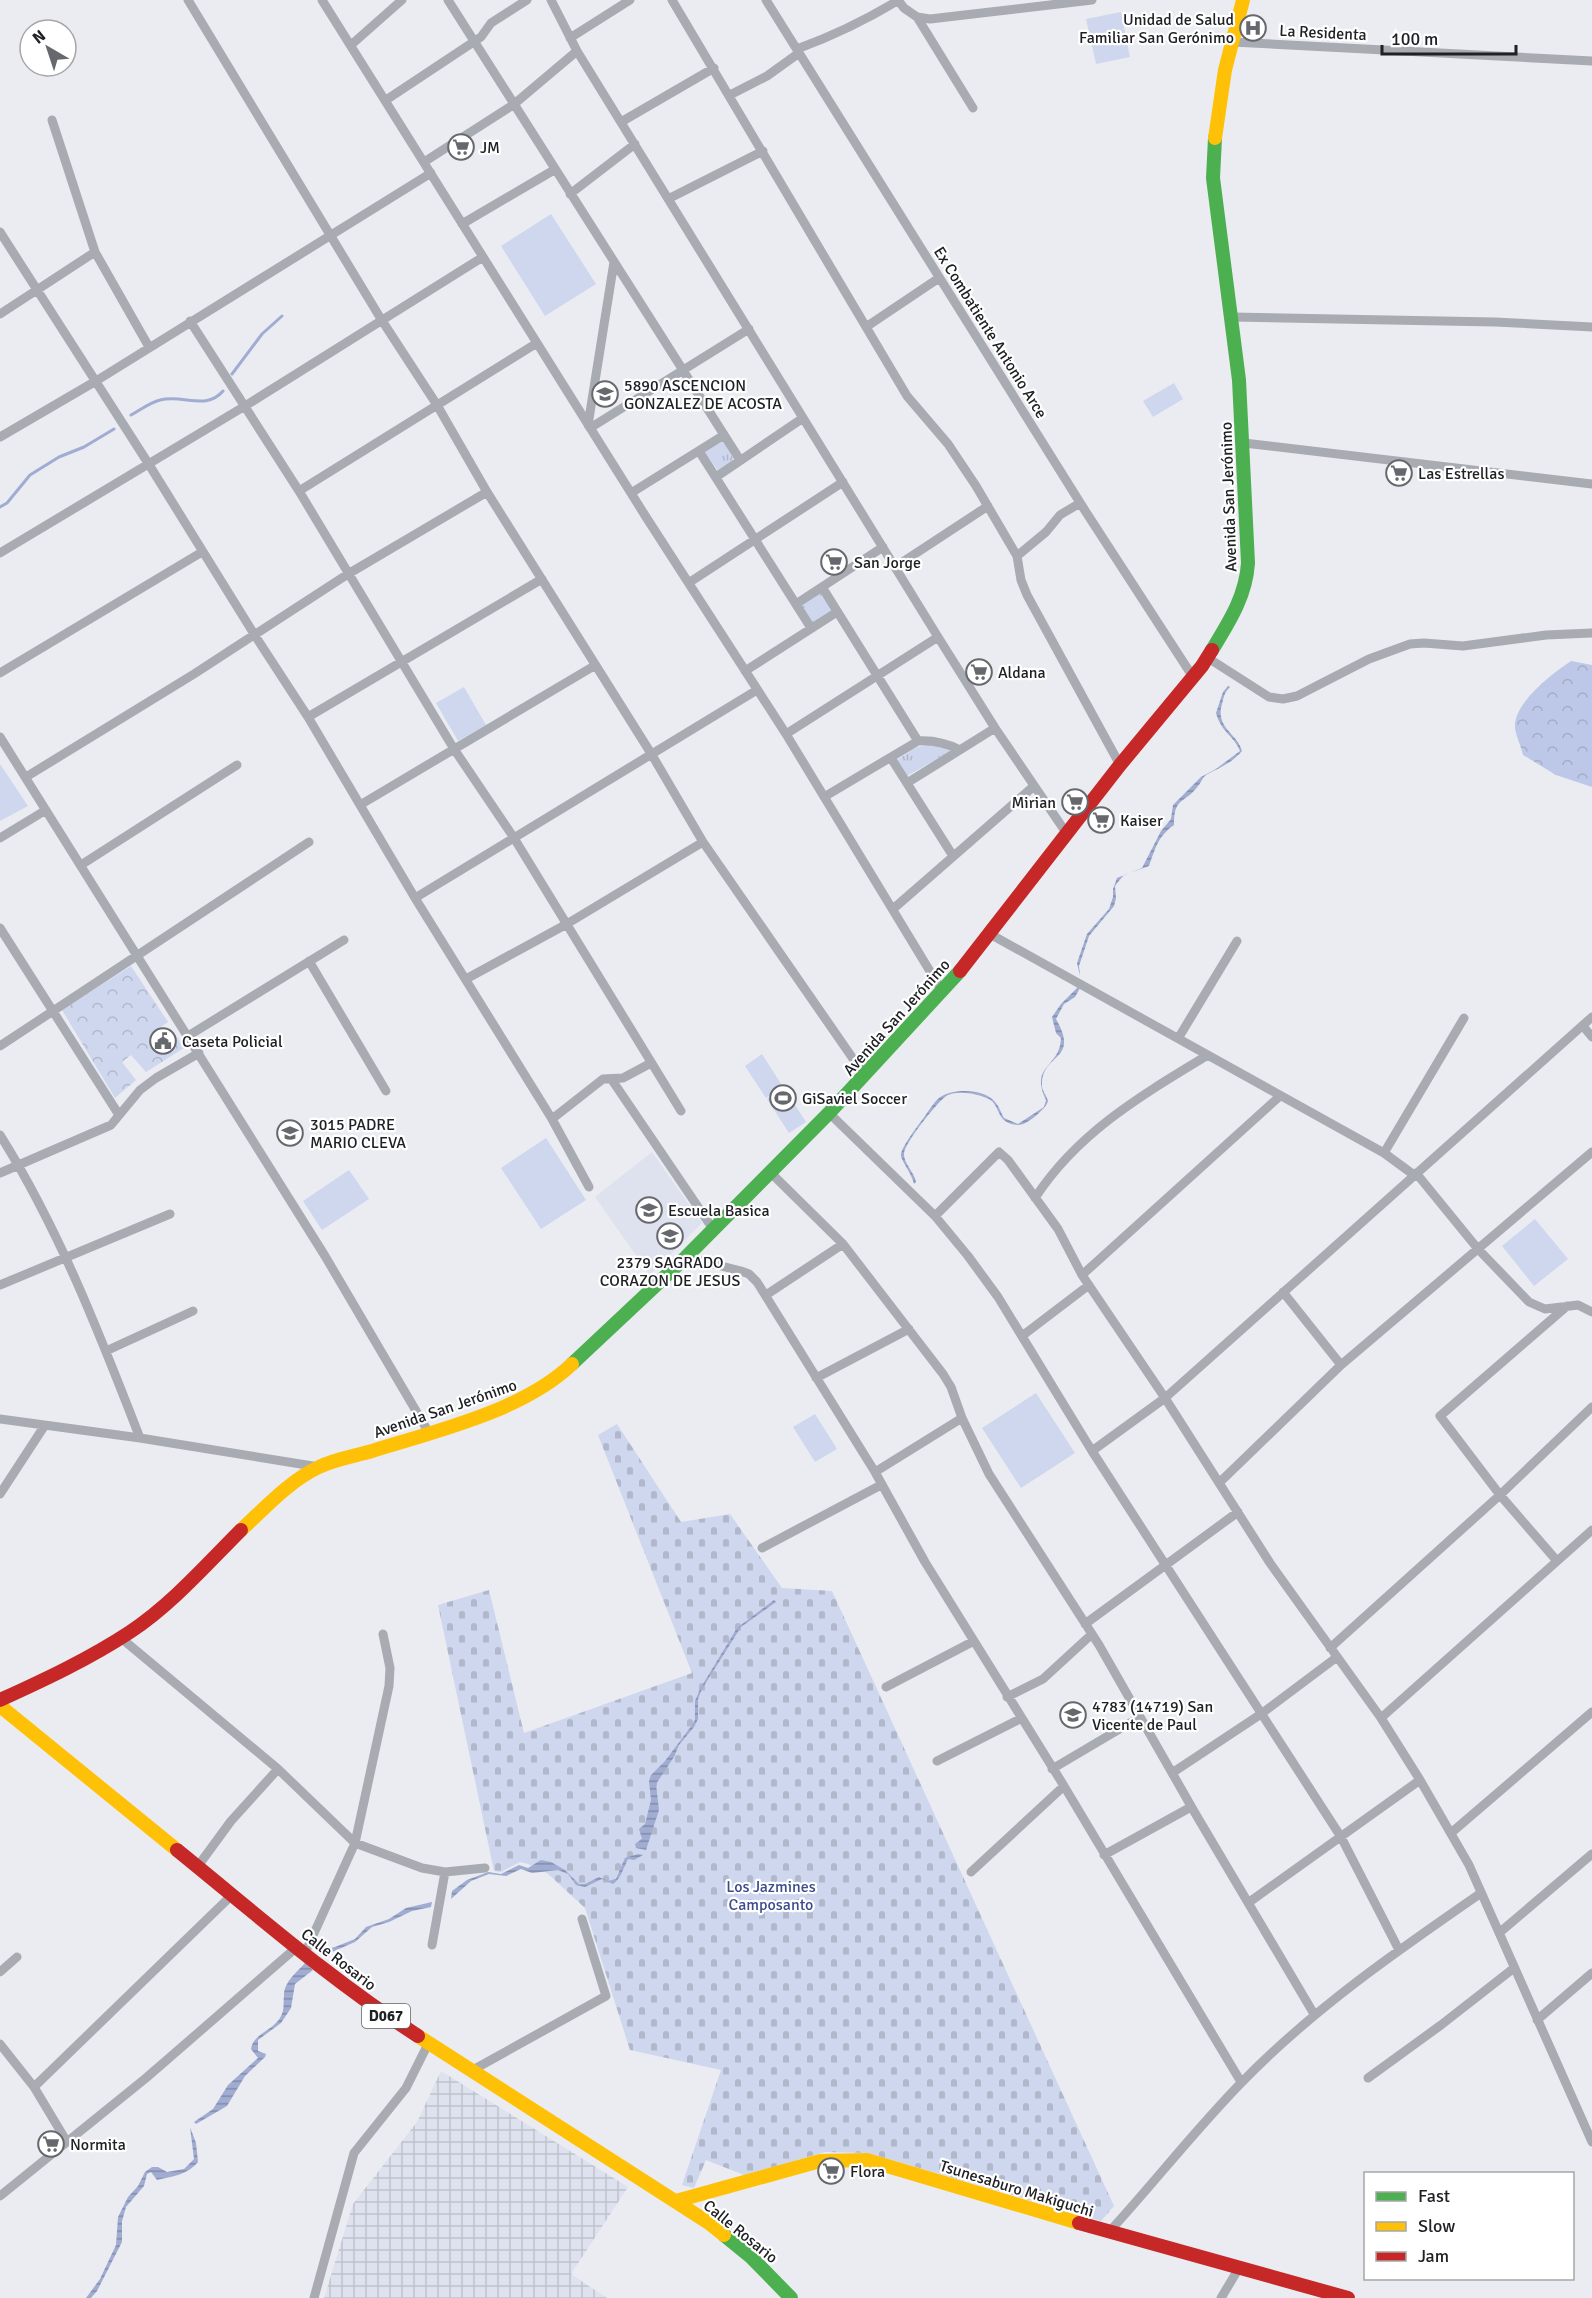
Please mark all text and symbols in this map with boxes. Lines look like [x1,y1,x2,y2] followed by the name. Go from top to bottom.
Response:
[1079,10,1234,48] place label: Unidad de Salud Familiar San Gerónimo
[1238,13,1268,43] hospital icon: Unidad de Salud Familiar San Gerónimo
[18,18,78,78] north arrow
[1382,18,1516,56] scale bar
[1279,21,1367,45] street label: La Residenta
[29,26,50,48] text: N
[1391,28,1438,50] text: 100 m
[446,132,476,162] supermarket icon: JM
[480,138,500,158] place label: JM
[929,243,1051,422] street label: Ex Combatiente Antonio Arce
[624,376,782,414] place label: 5890 ASCENCION GONZALEZ DE ACOSTA
[590,379,620,409] school or university icon: 5890 ASCENCION GONZALEZ DE ACOSTA
[1216,422,1242,572] street label: Avenida San Jerónimo
[1384,458,1414,488] supermarket icon: Las Estrellas
[1418,464,1504,484] place label: Las Estrellas
[819,547,849,577] supermarket icon: San Jorge
[854,553,921,573] place label: San Jorge
[964,657,994,687] supermarket icon: Aldana
[998,663,1046,683] place label: Aldana
[1060,787,1090,817] supermarket icon: Mirian
[1011,793,1056,813] place label: Mirian
[1086,805,1116,835] supermarket icon: Kaiser
[1120,811,1163,831] place label: Kaiser
[839,955,954,1080] street label: Avenida San Jerónimo
[148,1026,178,1056] public building icon: Caseta Policial
[182,1032,283,1052] place label: Caseta Policial
[768,1083,798,1113] sports icon: GiSaviel Soccer
[802,1089,907,1109] place label: GiSaviel Soccer
[310,1115,406,1153] place label: 3015 PADRE MARIO CLEVA
[275,1118,305,1148] school or university icon: 3015 PADRE MARIO CLEVA
[634,1195,664,1225] school or university icon: Escuela Basica
[668,1201,770,1221] place label: Escuela Basica
[655,1221,685,1251] school or university icon: 2379 SAGRADO CORAZON DE JESUS
[600,1253,740,1291] place label: 2379 SAGRADO CORAZON DE JESUS
[371,1375,520,1443] street label: Avenida San Jerónimo
[1092,1697,1213,1735] place label: 4783 (14719) San Vicente de Paul
[1058,1700,1088,1730] school or university icon: 4783 (14719) San Vicente de Paul
[726,1877,816,1915] park label: Los Jazmines Camposanto
[297,1924,380,1995] street label: Calle Rosario
[362,2004,410,2028] road number: D067
[36,2129,66,2159] supermarket icon: Normita
[70,2135,126,2155] place label: Normita
[816,2156,846,2186] supermarket icon: Flora
[937,2156,1096,2222] street label: Tsunesaburo Makiguchi
[850,2162,885,2182] place label: Flora
[1364,2172,1574,2280] legend
[1418,2185,1450,2207] text: Fast
[699,2196,782,2268] street label: Calle Rosario
[1418,2215,1455,2237] text: Slow
[1418,2245,1449,2267] text: Jam

